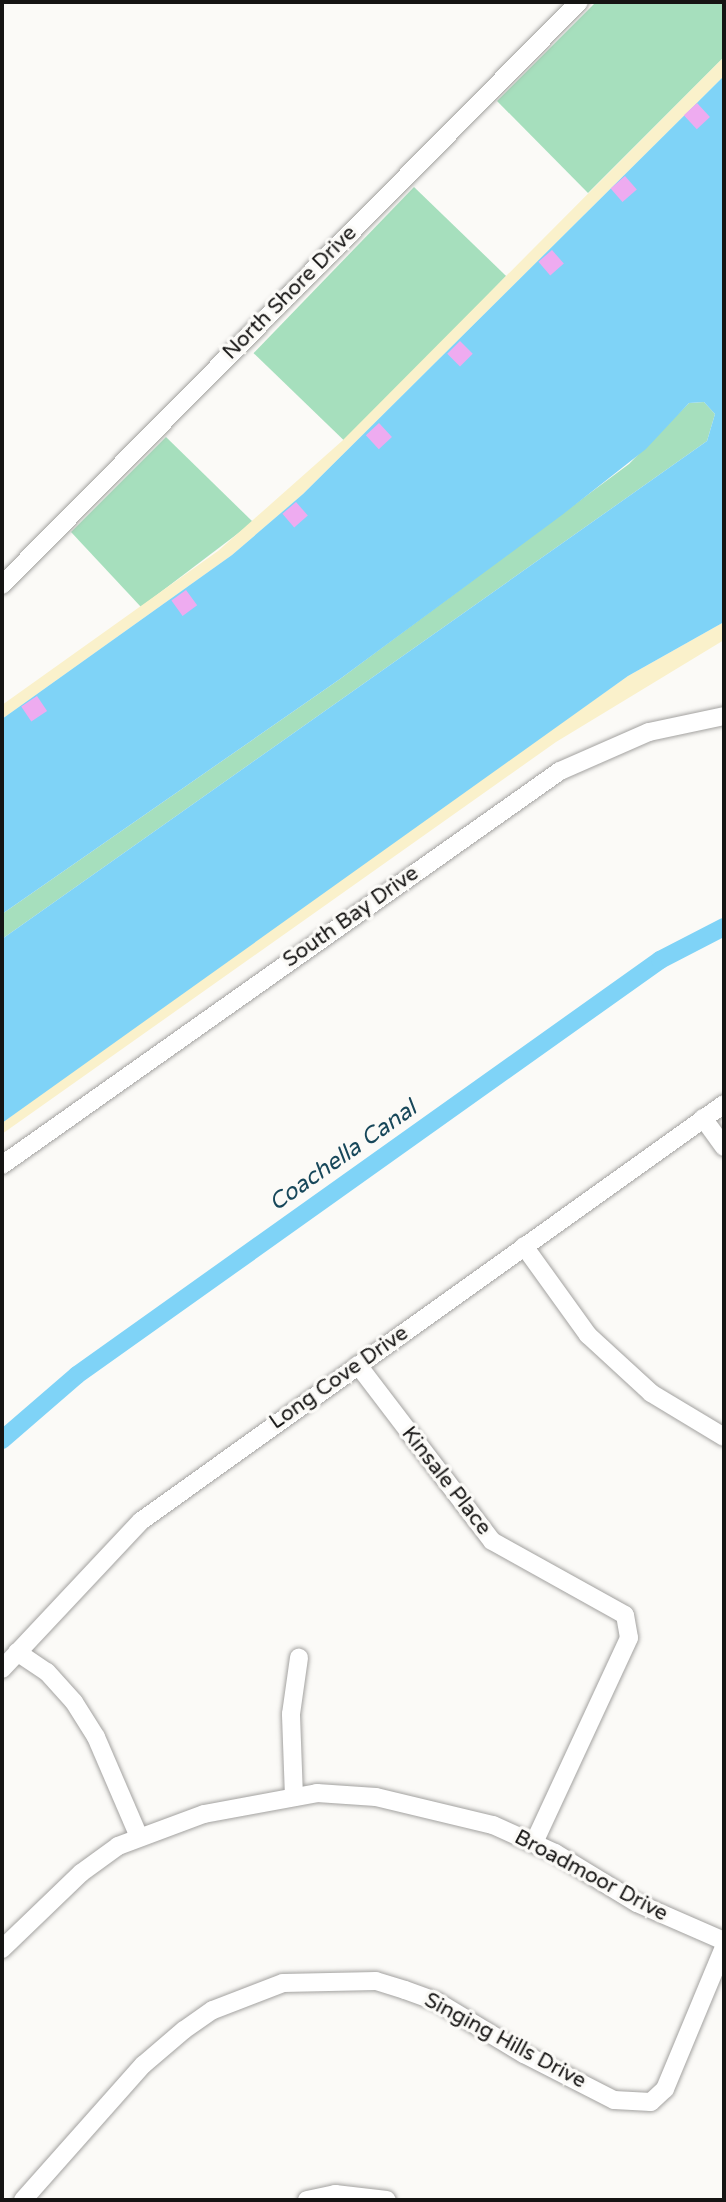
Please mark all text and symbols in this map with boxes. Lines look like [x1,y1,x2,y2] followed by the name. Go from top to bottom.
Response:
[218,221,362,365] street label: North Shore Drive
[278,861,424,973] street label: South Bay Drive
[264,1095,422,1217] water label: Coachella Canal
[265,1321,413,1435] street label: Long Cove Drive
[396,1422,496,1540] street label: Kinsale Place
[510,1825,672,1927] street label: Broadmoor Drive
[420,1988,590,2094] street label: Singing Hills Drive

